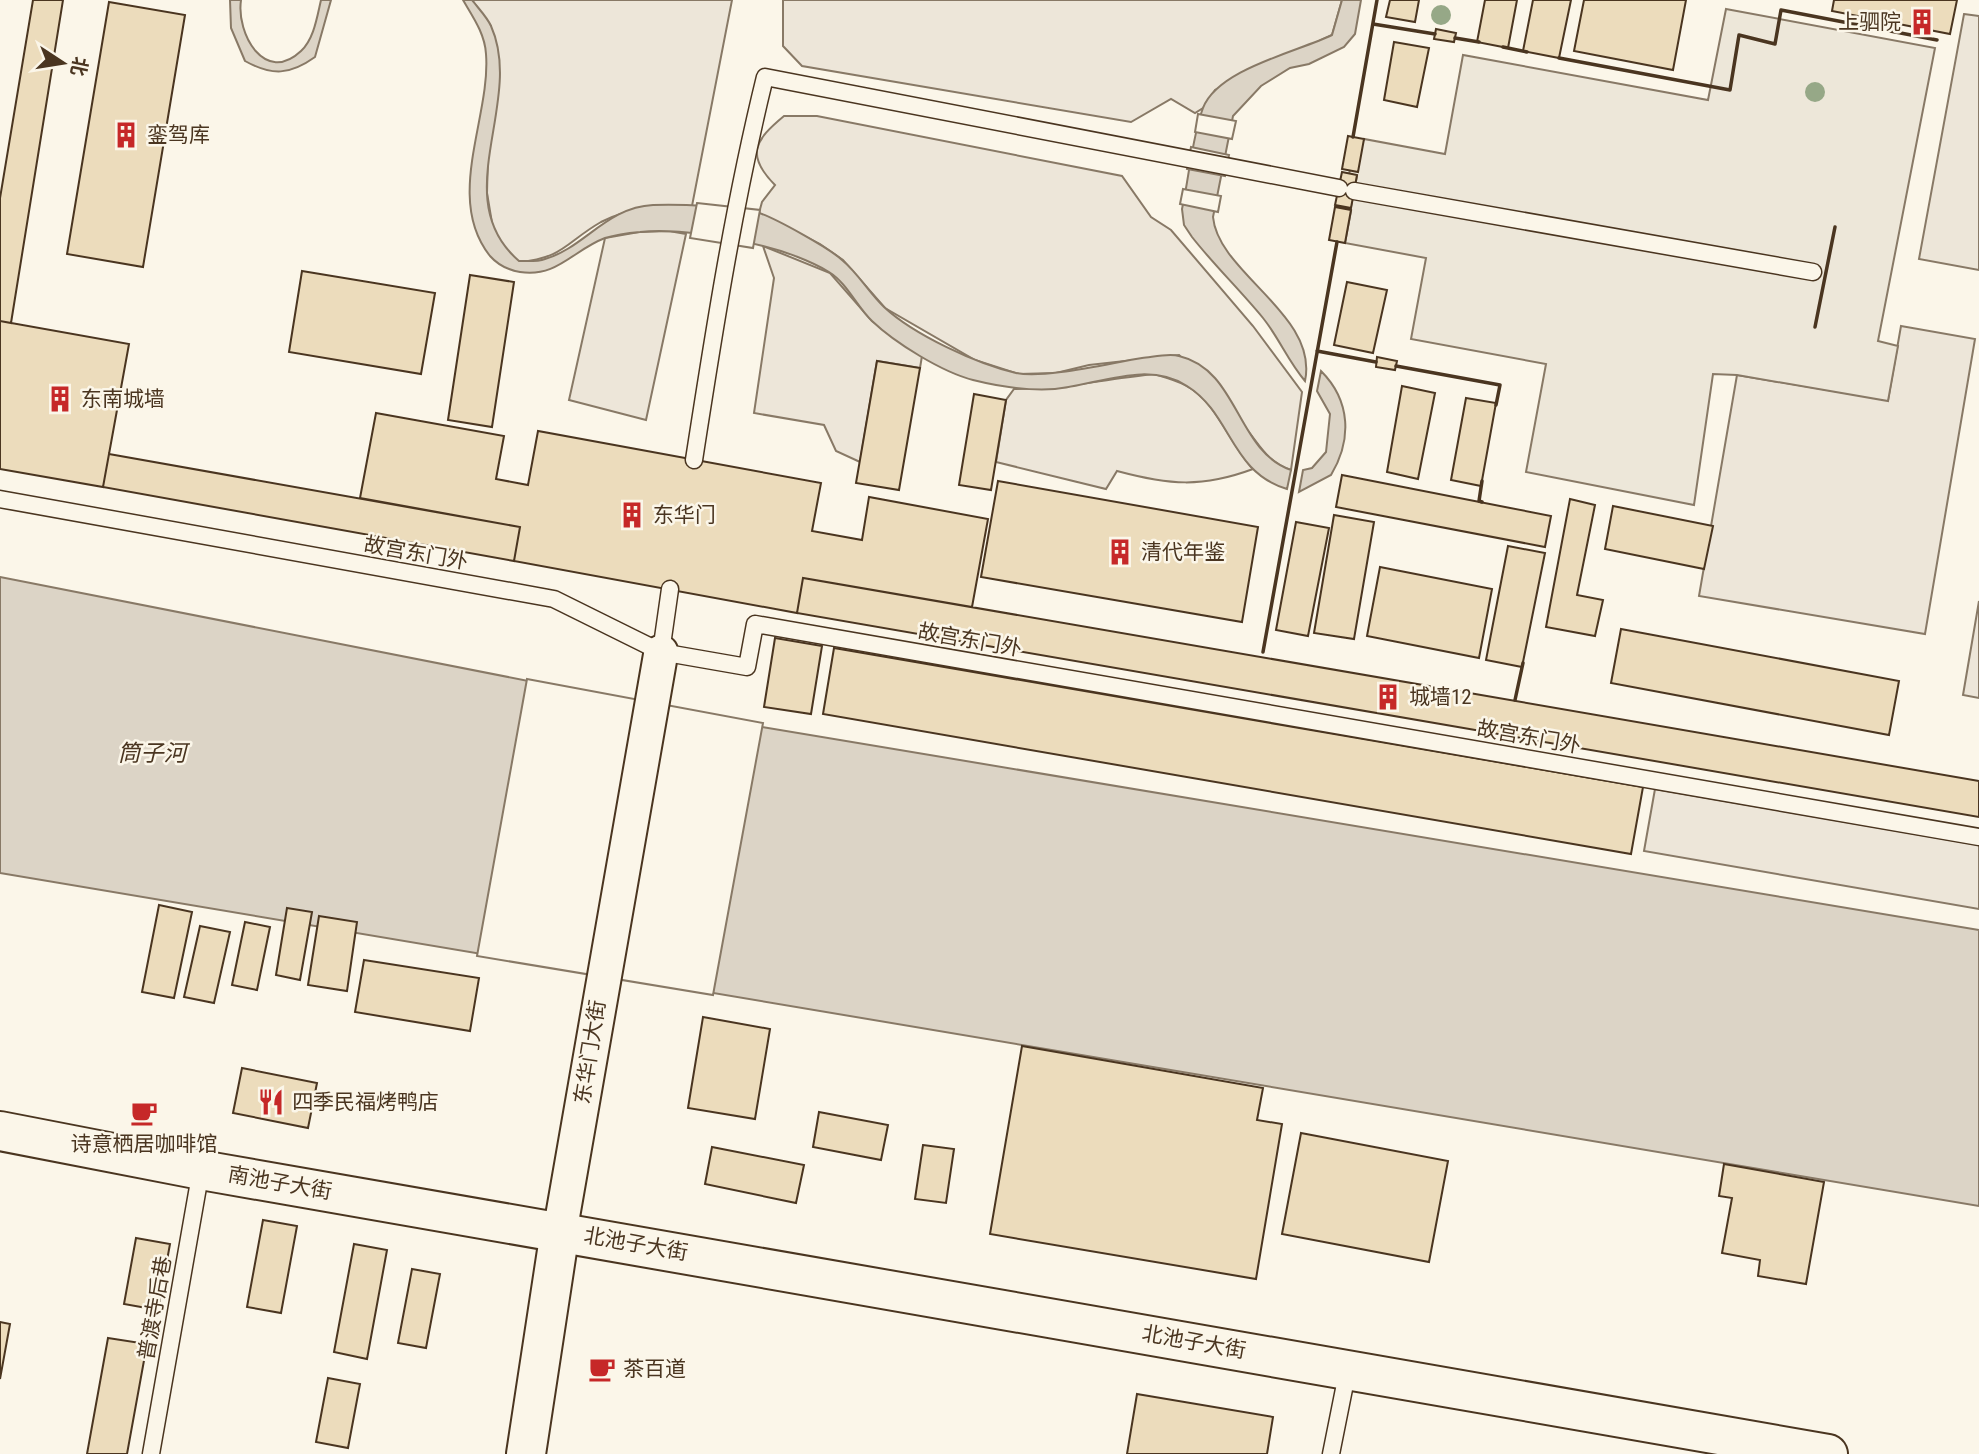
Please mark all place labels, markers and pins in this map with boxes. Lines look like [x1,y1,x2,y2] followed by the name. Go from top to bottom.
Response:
[1907,7,1937,37] building icon: 上驷院
[1838,10,1901,34] place label: 上驷院
[111,120,141,150] building icon: 銮驾库
[147,123,210,147] place label: 銮驾库
[45,384,75,414] building icon: 东南城墙
[81,387,165,411] place label: 东南城墙
[617,500,647,530] building icon: 东华门
[653,503,716,527] place label: 东华门
[1105,537,1135,567] building icon: 清代年鉴
[1141,540,1225,564] place label: 清代年鉴
[1373,682,1403,712] building icon: 城墙12
[1409,685,1472,709] place label: 城墙12
[256,1087,286,1117] restaurant icon: 四季民福烤鸭店
[292,1090,439,1114] place label: 四季民福烤鸭店
[129,1098,159,1128] cafe icon: 诗意栖居咖啡馆
[71,1132,218,1156] place label: 诗意栖居咖啡馆
[587,1354,617,1384] cafe icon: 茶百道
[623,1357,686,1381] place label: 茶百道

